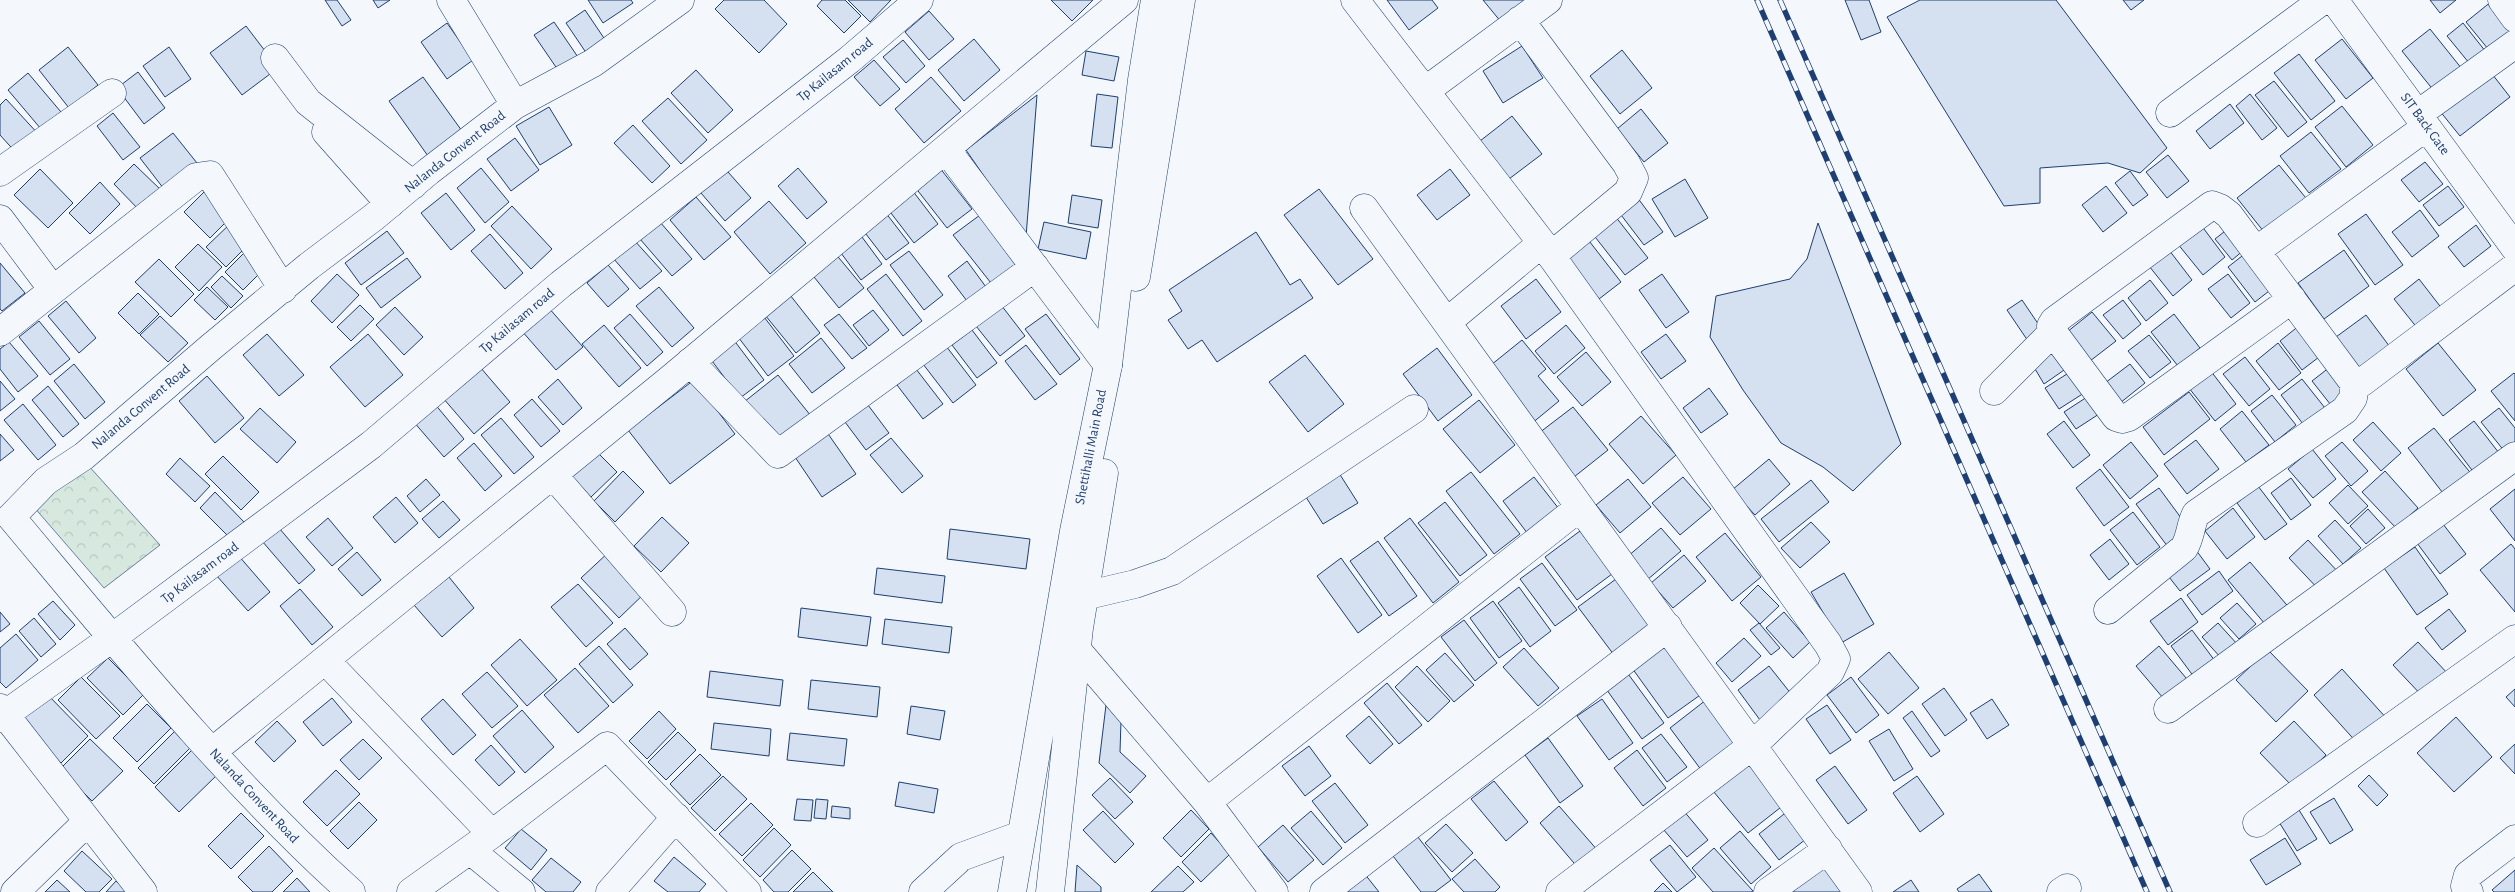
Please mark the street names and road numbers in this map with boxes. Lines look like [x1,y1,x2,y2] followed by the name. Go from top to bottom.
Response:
[795,35,875,105] street label: Tp Kailasam road
[2398,90,2452,158] street label: SIT Back Gate
[402,108,508,196] street label: Nalanda Convent Road
[477,286,557,356] street label: Tp Kailasam road
[89,362,193,452] street label: Nalanda Convent Road
[1073,388,1109,506] street label: Shettihalli Main Road
[159,539,241,607] street label: Tp Kailasam road
[207,746,301,846] street label: Nalanda Convent Road

